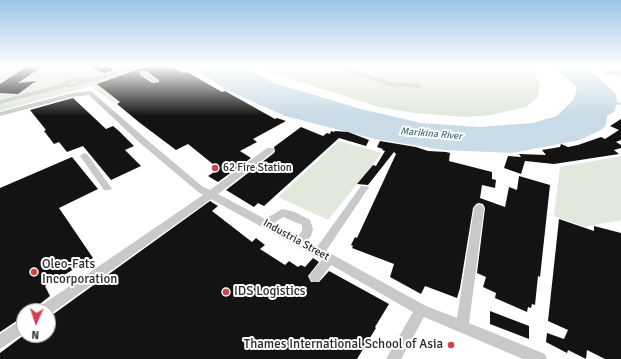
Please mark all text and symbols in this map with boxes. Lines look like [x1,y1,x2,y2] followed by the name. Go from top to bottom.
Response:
[400,125,462,143] water label: Marikina River
[223,161,292,175] place label: 62 Fire Station
[210,163,220,173] marker: 62 Fire Station
[261,216,331,264] street label: Industria Street
[42,257,117,288] place label: Oleo-Fats Incorporation
[29,267,39,277] marker: Oleo-Fats Incorporation
[234,284,306,300] place label: IDS Logistics
[221,287,231,297] marker: IDS Logistics
[16,303,56,343] north arrow
[31,328,40,341] text: N
[244,337,443,353] place label: Thames International School of Asia
[446,340,456,350] marker: Thames International School of Asia

